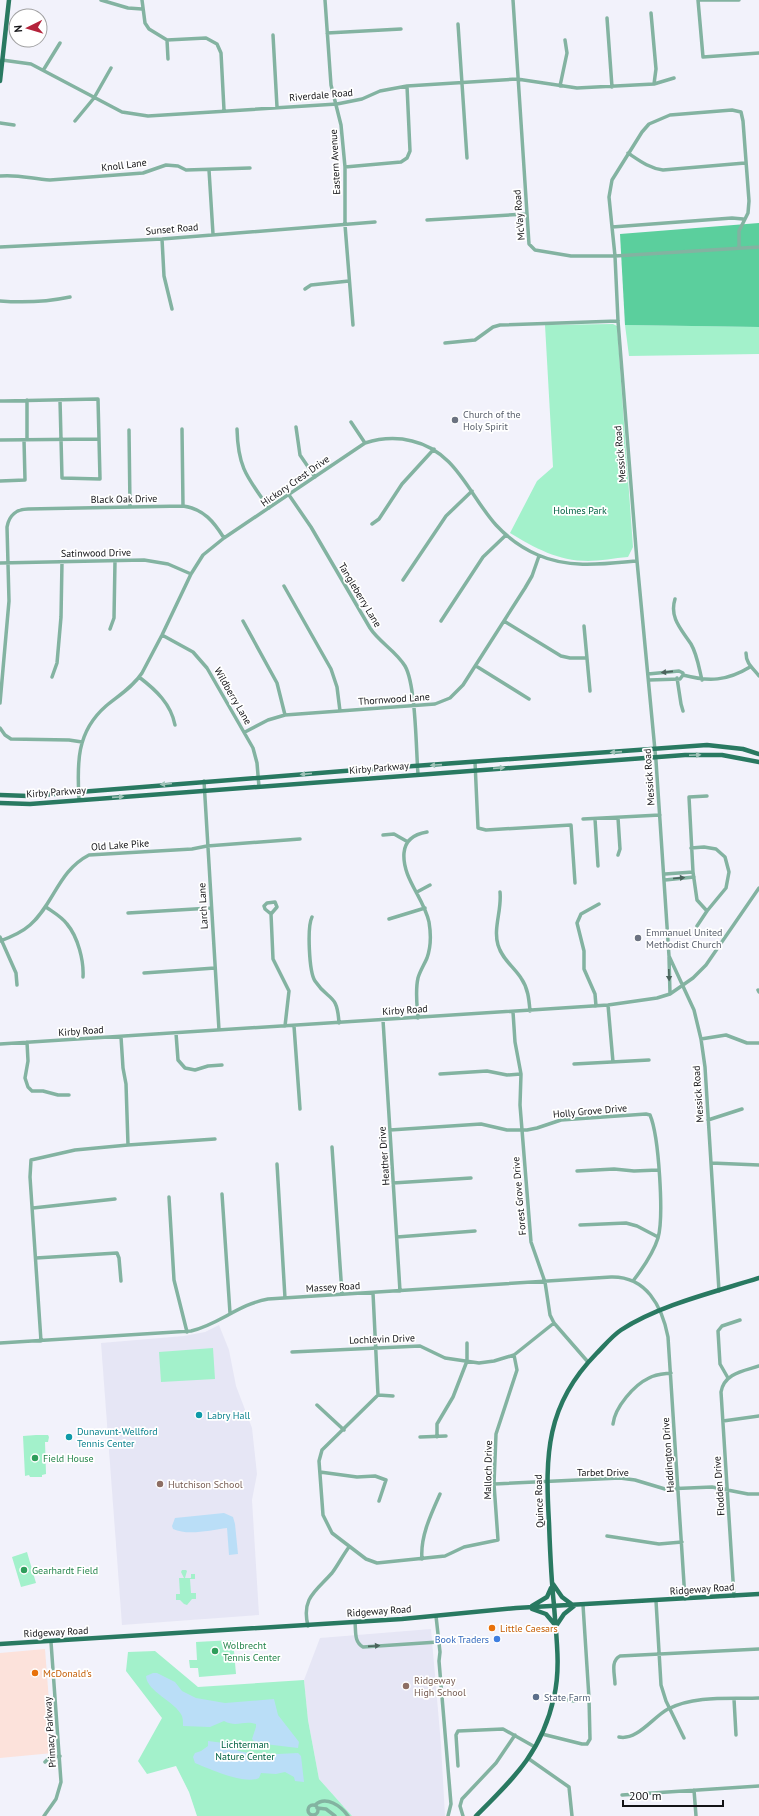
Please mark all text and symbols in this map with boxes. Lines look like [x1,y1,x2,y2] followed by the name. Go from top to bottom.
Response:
[8,8,48,48] north arrow
[11,25,25,33] text: N
[289,86,353,104] street label: Riverdale Road
[327,129,343,195] street label: Eastern Avenue
[101,156,147,174] street label: Knoll Lane
[510,189,528,241] street label: McVay Road
[145,220,199,238] street label: Sunset Road
[463,408,521,433] place label: Church of the Holy Spirit
[450,415,460,425] marker: Church of the Holy Spirit
[611,425,629,483] street label: Messick Road
[258,452,332,510] street label: Hickory Crest Drive
[91,492,157,506] street label: Black Oak Drive
[553,504,607,517] park label: Holmes Park
[61,546,131,560] street label: Satinwood Drive
[336,560,384,630] street label: Tangleberry Lane
[211,665,255,727] street label: Wildberry Lane
[661,668,673,675] one-way arrow
[358,690,430,708] street label: Thornwood Lane
[610,748,622,755] one-way arrow
[641,748,657,806] street label: Messick Road
[689,751,701,758] one-way arrow
[349,759,410,777] street label: Kirby Parkway
[430,761,442,768] one-way arrow
[493,765,505,772] one-way arrow
[300,770,312,777] one-way arrow
[160,781,172,788] one-way arrow
[26,783,87,801] street label: Kirby Parkway
[112,794,124,801] one-way arrow
[91,836,149,854] street label: Old Lake Pike
[673,875,685,882] one-way arrow
[195,882,211,930] street label: Larch Lane
[646,926,723,951] place label: Emmanuel United Methodist Church
[633,933,643,943] marker: Emmanuel United Methodist Church
[666,969,672,982] one-way arrow
[382,1002,428,1018] street label: Kirby Road
[58,1023,104,1039] street label: Kirby Road
[690,1065,706,1123] street label: Messick Road
[552,1101,628,1121] street label: Holly Grove Drive
[375,1126,393,1186] street label: Heather Drive
[509,1156,529,1236] street label: Forest Grove Drive
[306,1279,360,1295] street label: Massey Road
[349,1331,415,1347] street label: Lochlevin Drive
[207,1409,250,1422] place label: Labry Hall
[194,1410,204,1420] marker: Labry Hall
[659,1417,677,1493] street label: Haddington Drive
[77,1425,158,1450] place label: Dunavunt-Wellford Tennis Center
[64,1432,74,1442] marker: Dunavunt-Wellford Tennis Center
[481,1440,495,1500] street label: Malloch Drive
[43,1452,94,1465] place label: Field House
[30,1453,40,1463] marker: Field House
[710,1456,728,1516] street label: Flodden Drive
[577,1466,629,1479] street label: Tarbet Drive
[532,1474,546,1528] street label: Quince Road
[168,1478,243,1491] place label: Hutchison School
[155,1479,165,1489] marker: Hutchison School
[32,1564,98,1577] place label: Gearhardt Field
[19,1565,29,1575] marker: Gearhardt Field
[669,1580,735,1598] street label: Ridgeway Road
[346,1602,412,1620] street label: Ridgeway Road
[500,1622,558,1635] place label: Little Caesars
[487,1623,497,1633] marker: Little Caesars
[23,1624,89,1640] street label: Ridgeway Road
[435,1633,489,1646] place label: Book Traders
[492,1634,502,1644] marker: Book Traders
[223,1639,281,1664] place label: Wolbrecht Tennis Center
[368,1643,380,1650] one-way arrow
[210,1646,220,1656] marker: Wolbrecht Tennis Center
[43,1667,92,1680] place label: McDonald's
[30,1668,40,1678] marker: McDonald's
[414,1674,466,1699] place label: Ridgeway High School
[401,1681,411,1691] marker: Ridgeway High School
[544,1691,590,1704] place label: State Farm
[531,1692,541,1702] marker: State Farm
[41,1696,59,1768] street label: Primacy Parkway
[215,1738,275,1763] park label: Lichterman Nature Center
[623,1782,723,1808] scale bar
[629,1788,662,1803] text: 200 m

